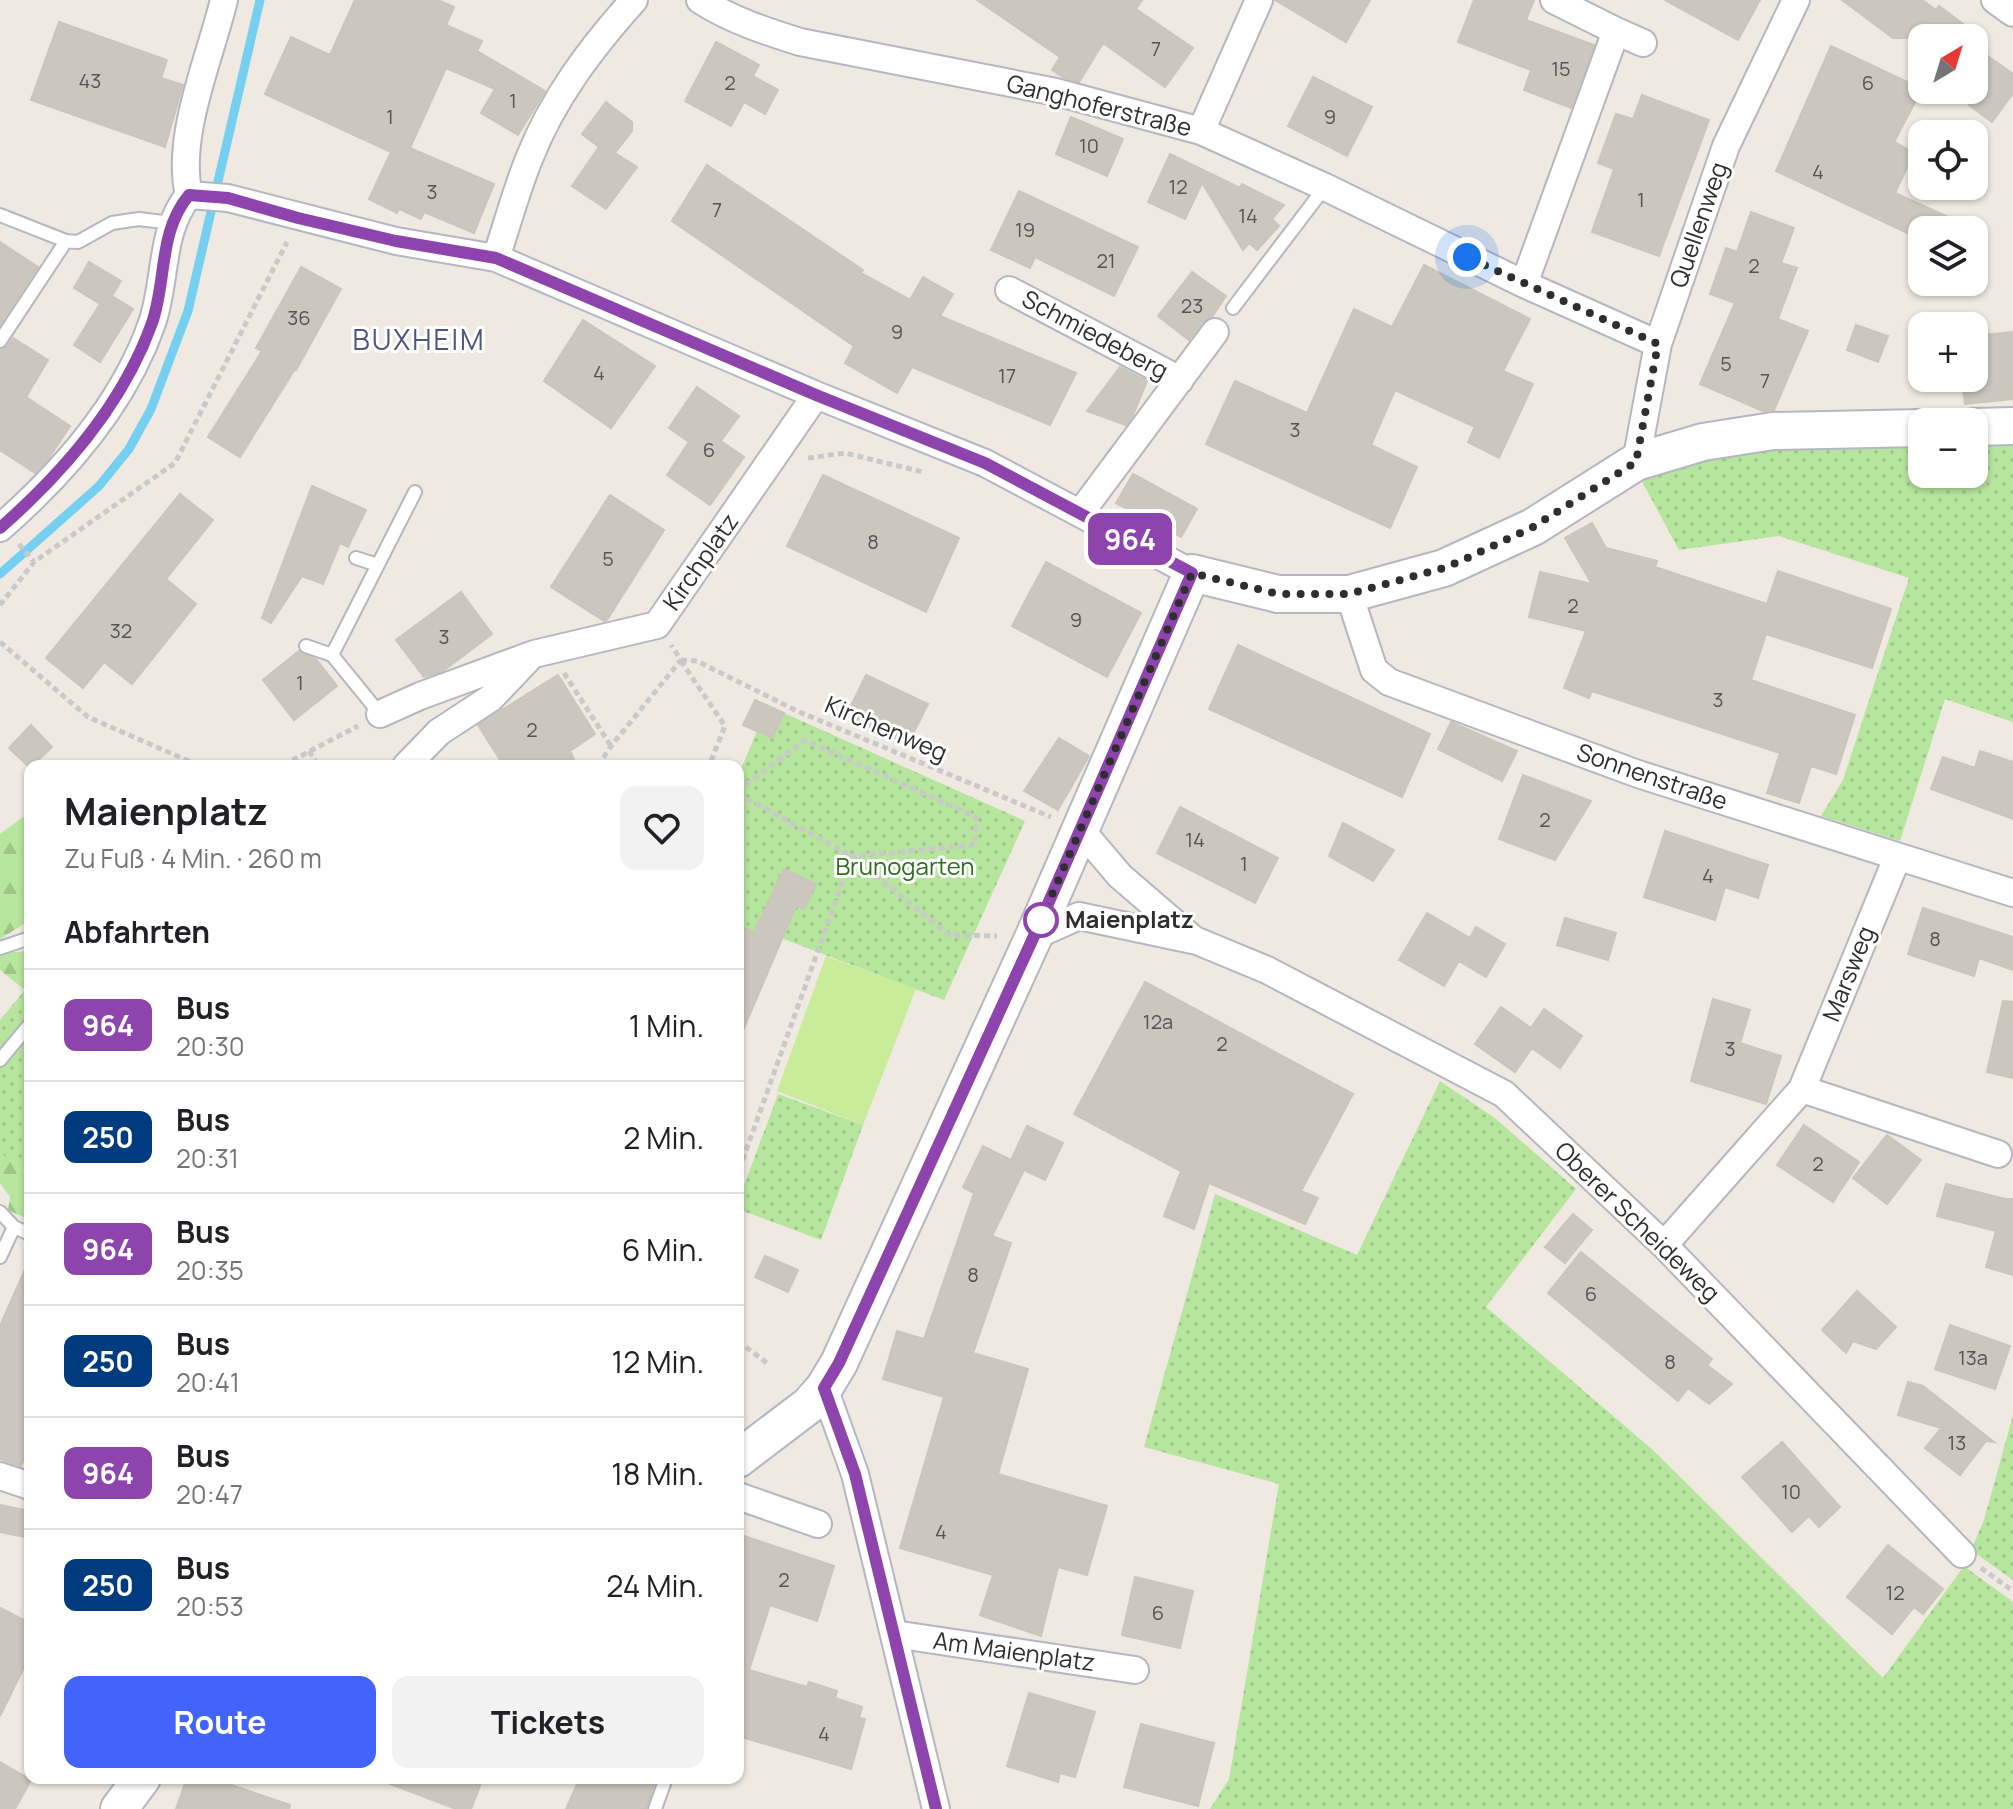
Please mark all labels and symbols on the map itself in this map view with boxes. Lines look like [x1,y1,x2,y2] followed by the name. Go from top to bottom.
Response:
[1908,24,1988,104] north arrow
[1151,35,1161,62] house number: 7
[1551,55,1571,82] house number: 15
[1003,66,1195,143] street label: Ganghoferstraße
[79,67,101,94] house number: 43
[724,69,736,96] house number: 2
[1862,69,1874,96] house number: 6
[509,87,517,114] house number: 1
[386,103,394,130] house number: 1
[1324,103,1336,130] house number: 9
[1079,132,1099,159] house number: 10
[1661,157,1735,292] street label: Quellenweg
[1812,158,1824,185] house number: 4
[1168,173,1188,200] house number: 12
[426,178,438,205] house number: 3
[1637,186,1645,213] house number: 1
[712,196,722,223] house number: 7
[1238,202,1258,229] house number: 14
[1015,216,1035,243] house number: 19
[1447,237,1487,277] your location
[1096,247,1116,274] house number: 21
[1748,252,1760,279] house number: 2
[1017,281,1175,386] street label: Schmiedeberg
[1181,292,1203,319] house number: 23
[287,304,311,331] house number: 36
[891,318,903,345] house number: 9
[353,320,486,358] district label: BUXHEIM
[1720,350,1732,377] house number: 5
[593,359,605,386] house number: 4
[998,362,1016,389] house number: 17
[1760,367,1770,394] house number: 7
[1289,416,1301,443] house number: 3
[703,436,715,463] house number: 6
[654,506,745,616] street label: Kirchplatz
[1084,513,1176,565] line badge: 964
[867,528,879,555] house number: 8
[602,545,614,572] house number: 5
[1567,592,1579,619] house number: 2
[1070,606,1082,633] house number: 9
[110,617,132,644] house number: 32
[438,623,450,650] house number: 3
[296,669,304,696] house number: 1
[1712,686,1724,713] house number: 3
[820,687,953,768] street label: Kirchenweg
[526,716,538,743] house number: 2
[1573,734,1732,817] street label: Sonnenstraße
[1539,806,1551,833] house number: 2
[1185,826,1205,853] house number: 14
[835,849,975,882] park label: Brunogarten
[1240,850,1248,877] house number: 1
[1702,862,1714,889] house number: 4
[1065,902,1194,935] place label: Maienplatz
[1024,903,1058,937] marker: Maienplatz
[1814,921,1882,1026] street label: Marsweg
[1929,925,1941,952] house number: 8
[1143,1008,1173,1035] house number: 12a
[1216,1030,1228,1057] house number: 2
[1724,1035,1736,1062] house number: 3
[1548,1134,1728,1308] street label: Oberer Scheideweg
[1812,1150,1824,1177] house number: 2
[967,1261,979,1288] house number: 8
[1585,1280,1597,1307] house number: 6
[1958,1344,1988,1371] house number: 13a
[1664,1348,1676,1375] house number: 8
[1948,1429,1966,1456] house number: 13
[1781,1478,1801,1505] house number: 10
[935,1518,947,1545] house number: 4
[778,1566,790,1593] house number: 2
[1885,1579,1905,1606] house number: 12
[1152,1599,1164,1626] house number: 6
[931,1623,1097,1678] street label: Am Maienplatz
[818,1720,830,1747] house number: 4

